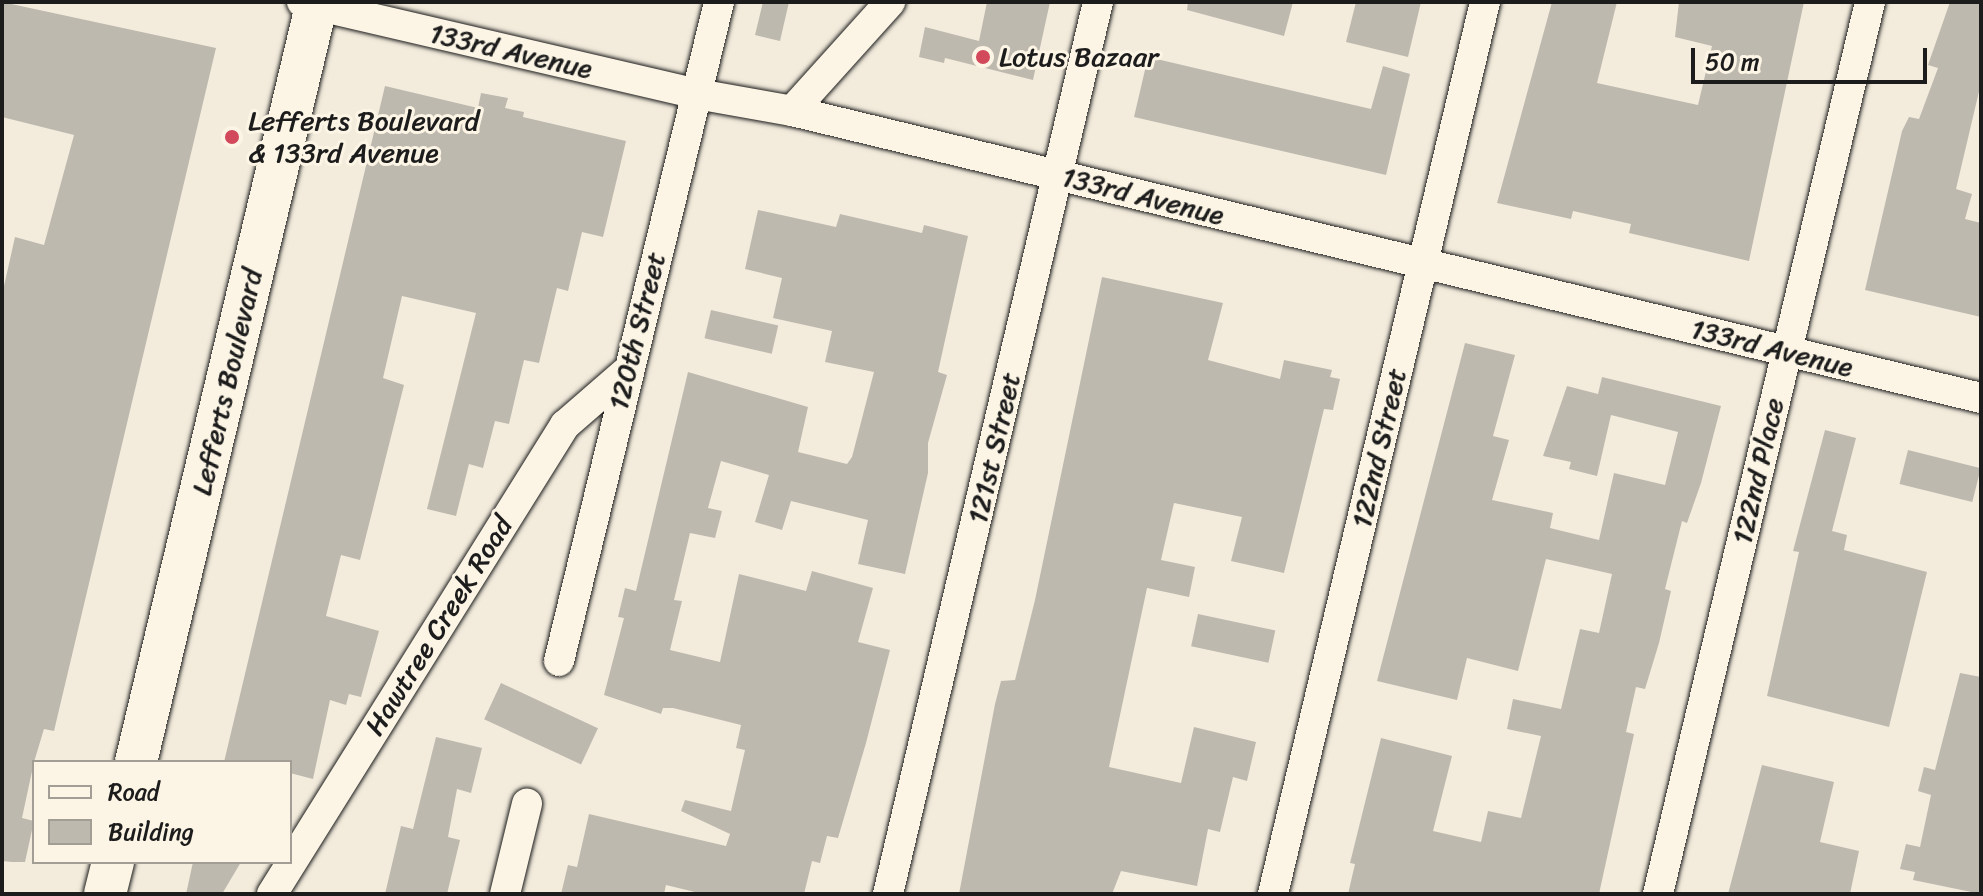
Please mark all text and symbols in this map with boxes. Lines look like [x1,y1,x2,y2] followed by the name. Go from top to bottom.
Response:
[427,16,595,86] street label: 133rd Avenue
[1695,32,1931,82] scale bar
[999,40,1158,74] place label: Lotus Bazaar
[1705,41,1760,83] text: 50 m
[974,48,992,66] marker: Lotus Bazaar
[248,104,479,170] place label: Lefferts Boulevard & 133rd Avenue
[223,128,241,146] marker: Lefferts Boulevard & 133rd Avenue
[1059,160,1227,232] street label: 133rd Avenue
[601,249,673,413] street label: 120th Street
[185,266,269,498] street label: Lefferts Boulevard
[1688,312,1856,384] street label: 133rd Avenue
[1344,365,1414,531] street label: 122nd Street
[960,369,1028,527] street label: 121st Street
[1725,395,1791,547] street label: 122nd Place
[358,510,520,742] street label: Hawtree Creek Road
[32,760,292,864] legend
[108,771,159,813] text: Road
[108,811,194,853] text: Building

